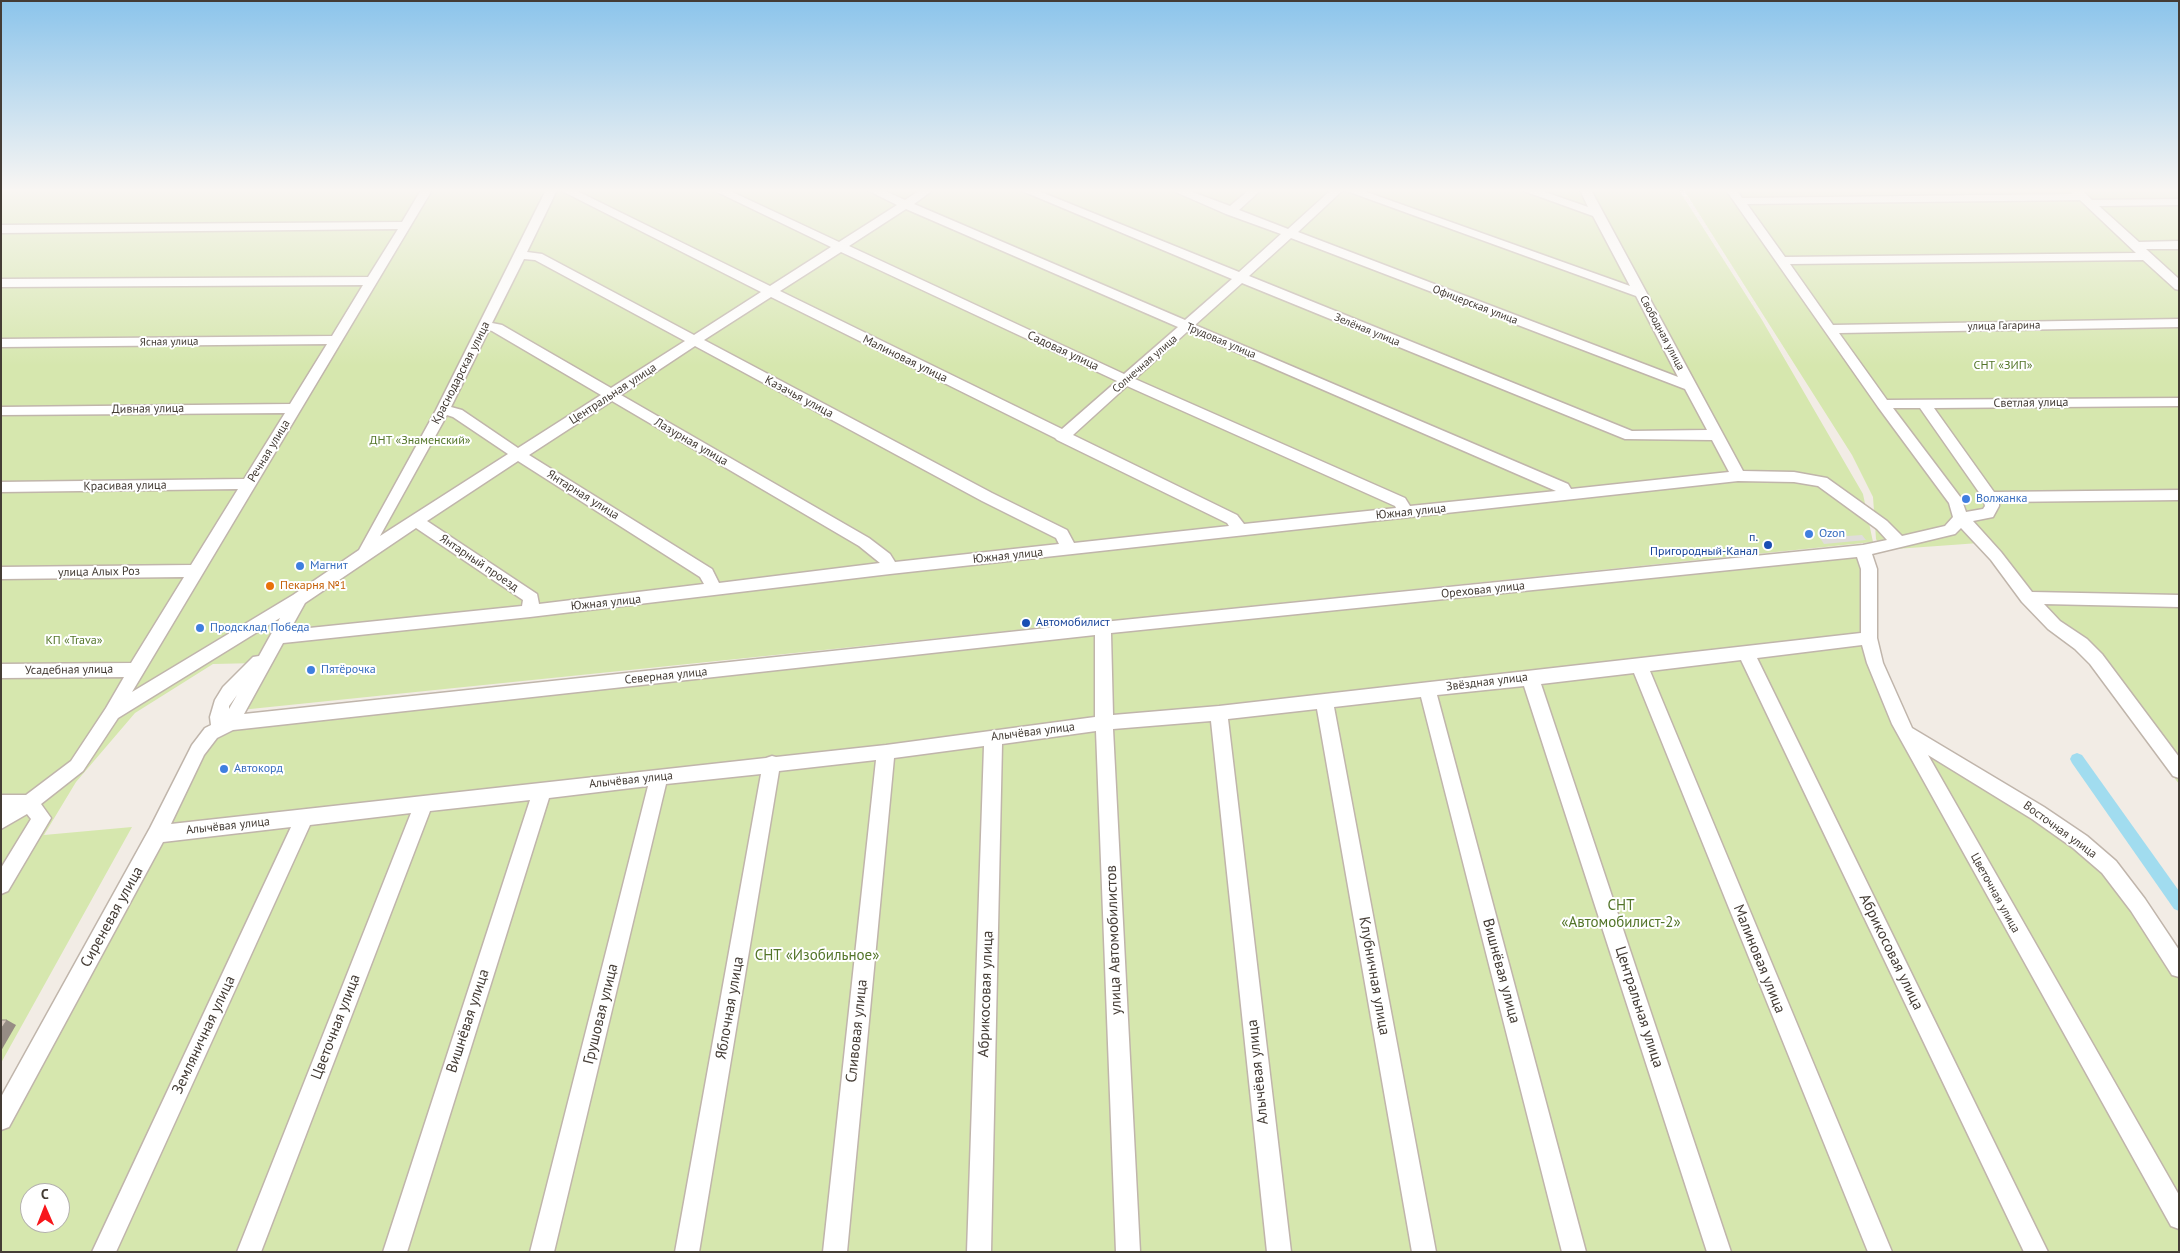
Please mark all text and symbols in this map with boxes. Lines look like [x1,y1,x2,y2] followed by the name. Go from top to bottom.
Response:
[1430,283,1520,327] street label: Офицерская улица
[1637,293,1687,373] street label: Свободная улица
[1332,311,1402,349] street label: Зелёная улица
[429,319,493,427] street label: Краснодарская улица
[1967,319,2041,333] street label: улица Гагарина
[1184,320,1258,362] street label: Трудовая улица
[1025,328,1101,374] street label: Садовая улица
[860,332,950,386] street label: Малиновая улица
[1110,332,1180,396] street label: Солнечная улица
[140,335,198,349] street label: Ясная улица
[1974,359,2032,373] park label: СНТ «ЗИП»
[567,360,659,428] street label: Центральная улица
[762,373,836,421] street label: Казачья улица
[1993,395,2069,411] street label: Светлая улица
[112,401,184,417] street label: Дивная улица
[652,415,730,469] street label: Лазурная улица
[245,417,293,485] street label: Речная улица
[370,434,470,448] park label: ДНТ «Знаменский»
[544,467,622,523] street label: Янтарная улица
[83,478,167,494] street label: Красивая улица
[1976,492,2027,506] place label: Волжанка
[1960,493,1972,505] marker: Волжанка
[1375,501,1447,523] street label: Южная улица
[1819,527,1845,541] place label: Ozon
[1803,528,1815,540] marker: Ozon
[437,531,521,595] street label: Янтарный проезд
[1650,531,1758,559] place label: п. Пригородный-Канал
[1762,539,1774,551] marker: п. Пригородный-Канал
[972,545,1044,567] street label: Южная улица
[310,559,348,573] place label: Магнит
[294,560,306,572] marker: Магнит
[58,564,140,580] street label: улица Алых Роз
[1440,578,1526,602] street label: Ореховая улица
[280,579,346,593] place label: Пекарня №1
[264,580,276,592] marker: Пекарня №1
[570,592,642,614] street label: Южная улица
[1036,616,1110,630] place label: Автомобилист
[1020,617,1032,629] marker: Автомобилист
[210,621,309,635] place label: Продсклад Победа
[194,622,206,634] marker: Продсклад Победа
[45,634,103,648] park label: КП «Trava»
[25,662,113,678] street label: Усадебная улица
[321,663,376,677] place label: Пятёрочка
[305,664,317,676] marker: Пятёрочка
[624,665,708,687] street label: Северная улица
[1445,670,1529,694] street label: Звёздная улица
[990,720,1076,744] street label: Алычёвая улица
[234,762,283,776] place label: Автокорд
[218,763,230,775] marker: Автокорд
[588,768,674,792] street label: Алычёвая улица
[2020,798,2100,862] street label: Восточная улица
[185,814,271,838] street label: Алычёвая улица
[1967,851,2023,935] street label: Цветочная улица
[77,863,147,971] street label: Сиреневая улица
[1102,865,1126,1015] street label: улица Автомобилистов
[1855,891,1927,1013] street label: Абрикосовая улица
[1561,897,1681,932] park label: СНТ «Автомобилист-2»
[1729,902,1789,1016] street label: Малиновая улица
[1355,915,1393,1037] street label: Клубничная улица
[1478,917,1524,1025] street label: Вишнёвая улица
[975,930,997,1058] street label: Абрикосовая улица
[1611,944,1667,1070] street label: Центральная улица
[755,947,879,965] park label: СНТ «Изобильное»
[712,955,748,1061] street label: Яблочная улица
[580,962,622,1066] street label: Грушовая улица
[443,967,493,1075] street label: Вишнёвая улица
[308,972,364,1082] street label: Цветочная улица
[169,973,239,1097] street label: Земляничная улица
[843,979,871,1083] street label: Сливовая улица
[1244,1019,1272,1125] street label: Алычёвая улица
[20,1183,70,1233] north arrow
[41,1185,49,1203] text: С

